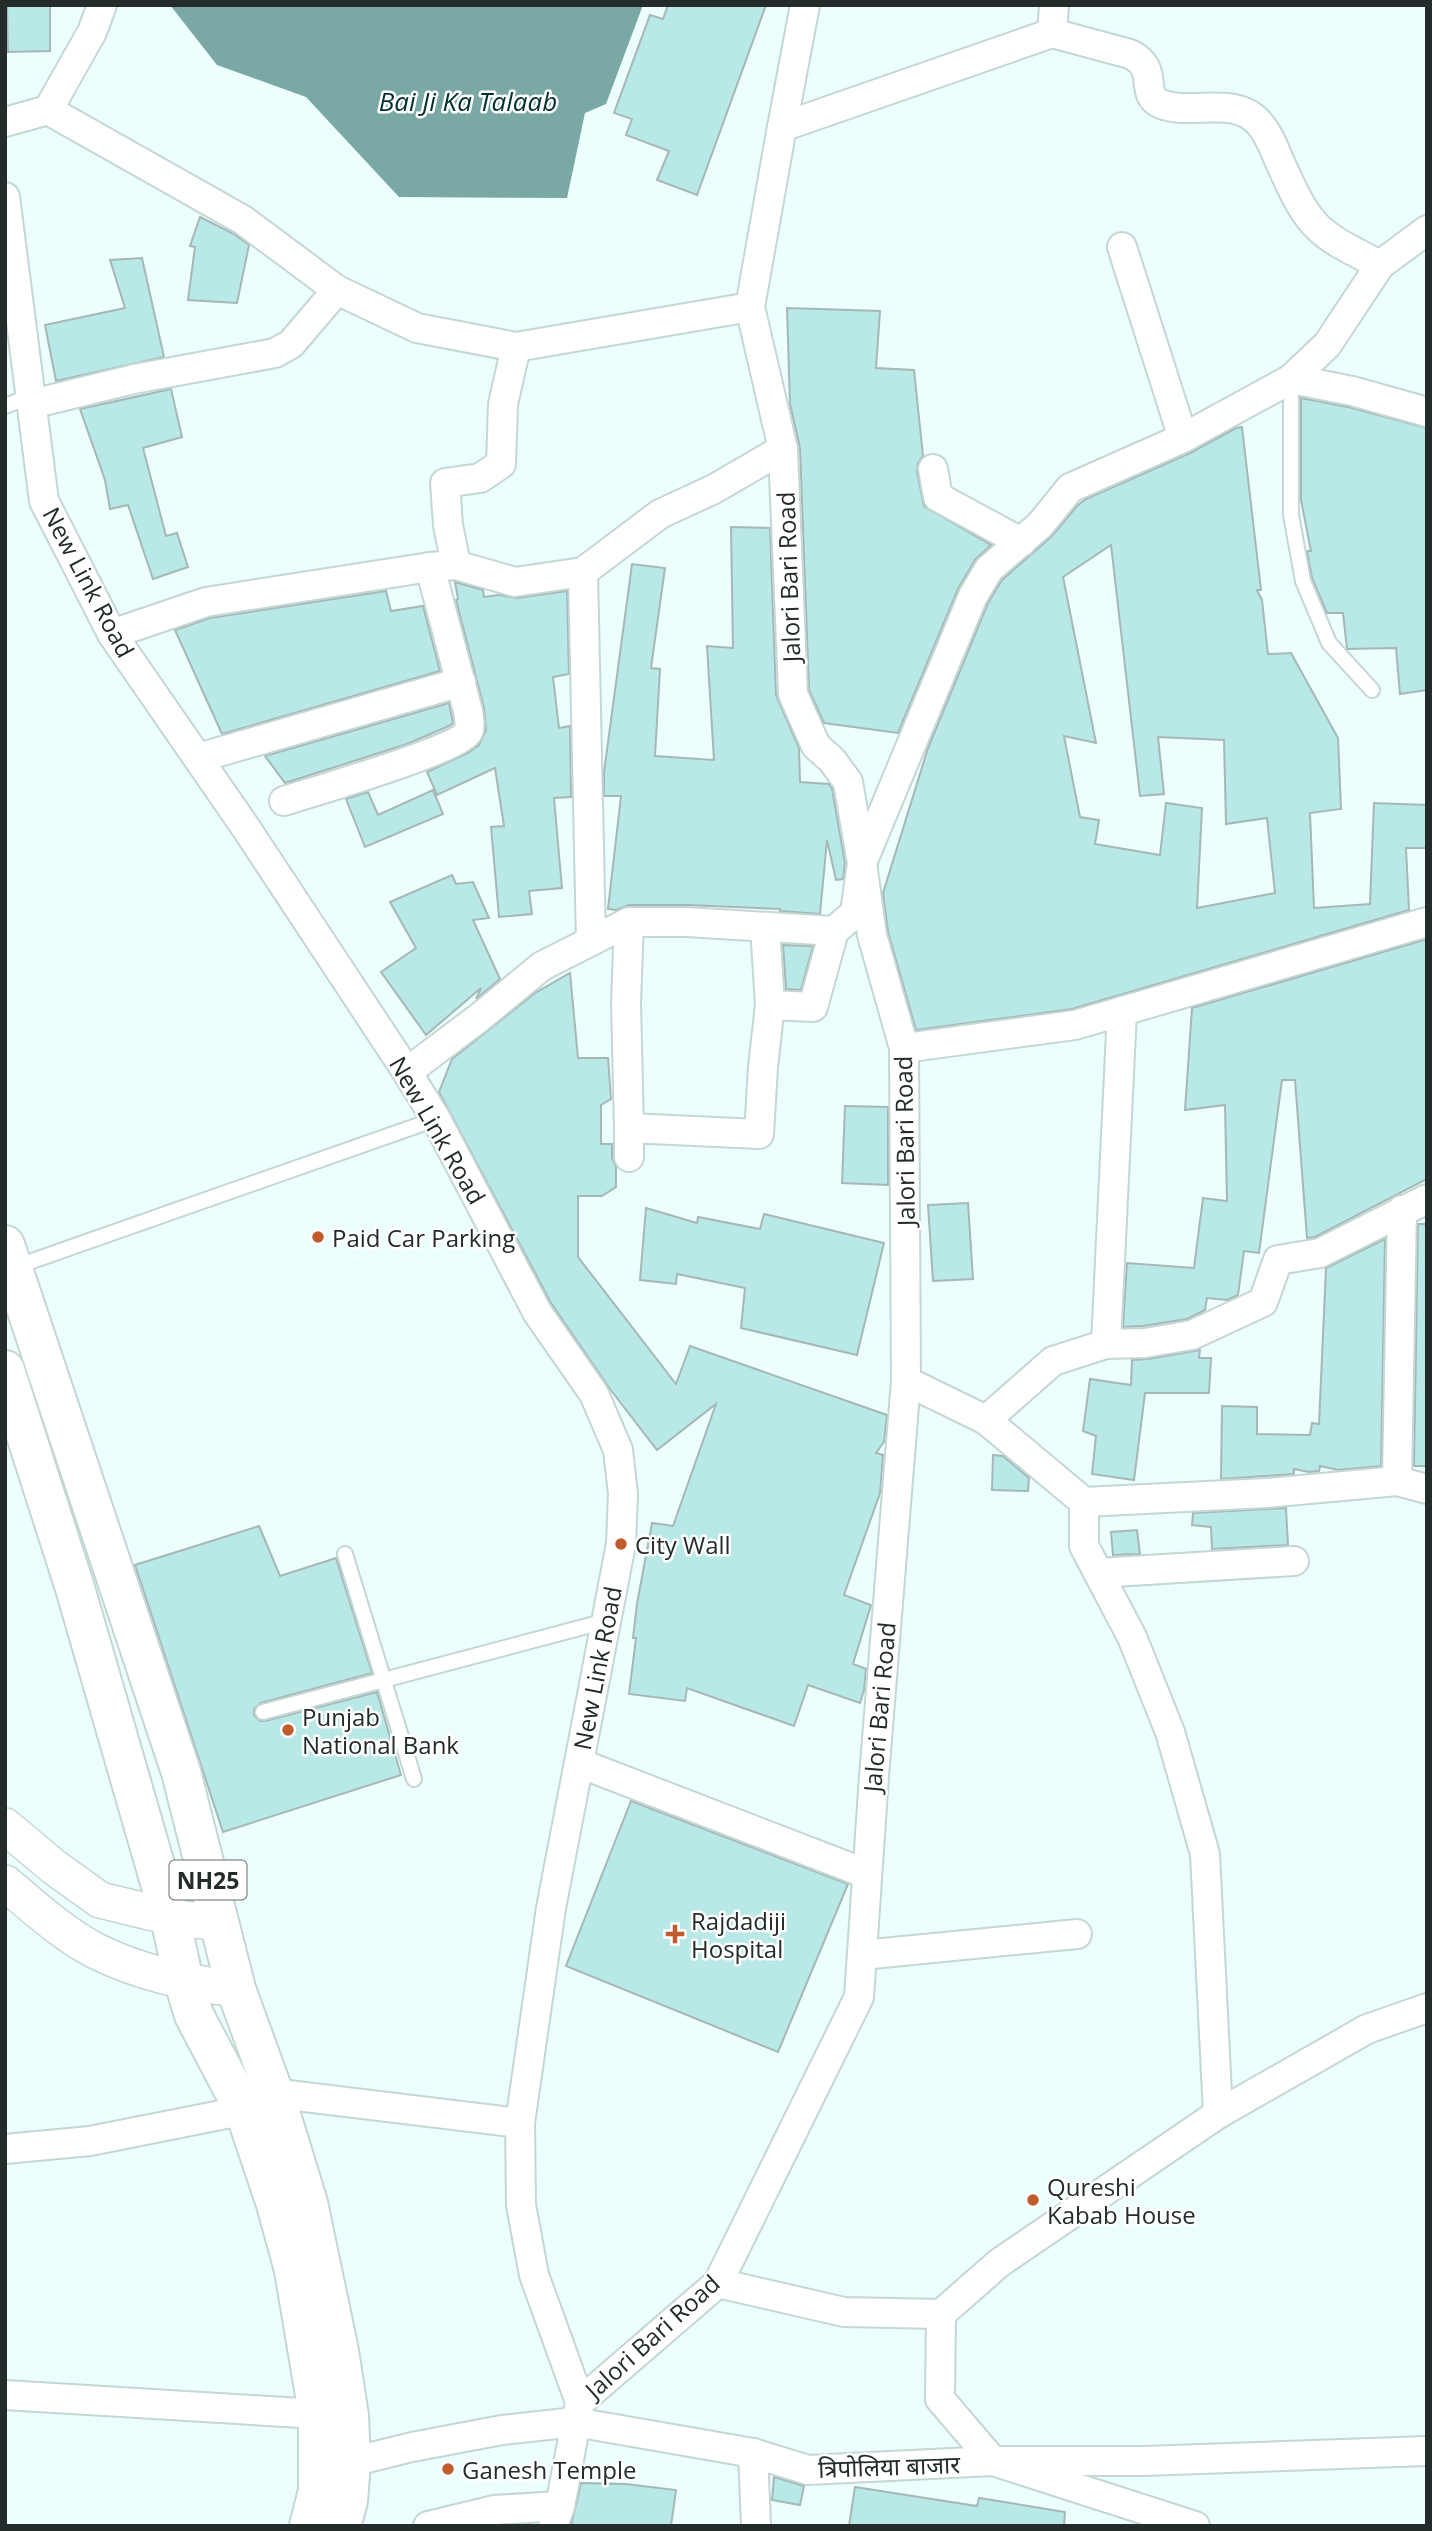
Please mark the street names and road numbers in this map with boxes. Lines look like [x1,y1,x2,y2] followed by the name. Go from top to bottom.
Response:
[769,491,808,665] street label: Jalori Bari Road
[36,501,142,663] street label: New Link Road
[382,1050,494,1210] street label: New Link Road
[886,1055,922,1229] street label: Jalori Bari Road
[565,1583,629,1753] street label: New Link Road
[855,1621,903,1795] street label: Jalori Bari Road
[170,1860,246,1899] road number: NH25
[576,2267,726,2407] street label: Jalori Bari Road
[817,2447,962,2485] street label: त्रिपोलिया बाजार

